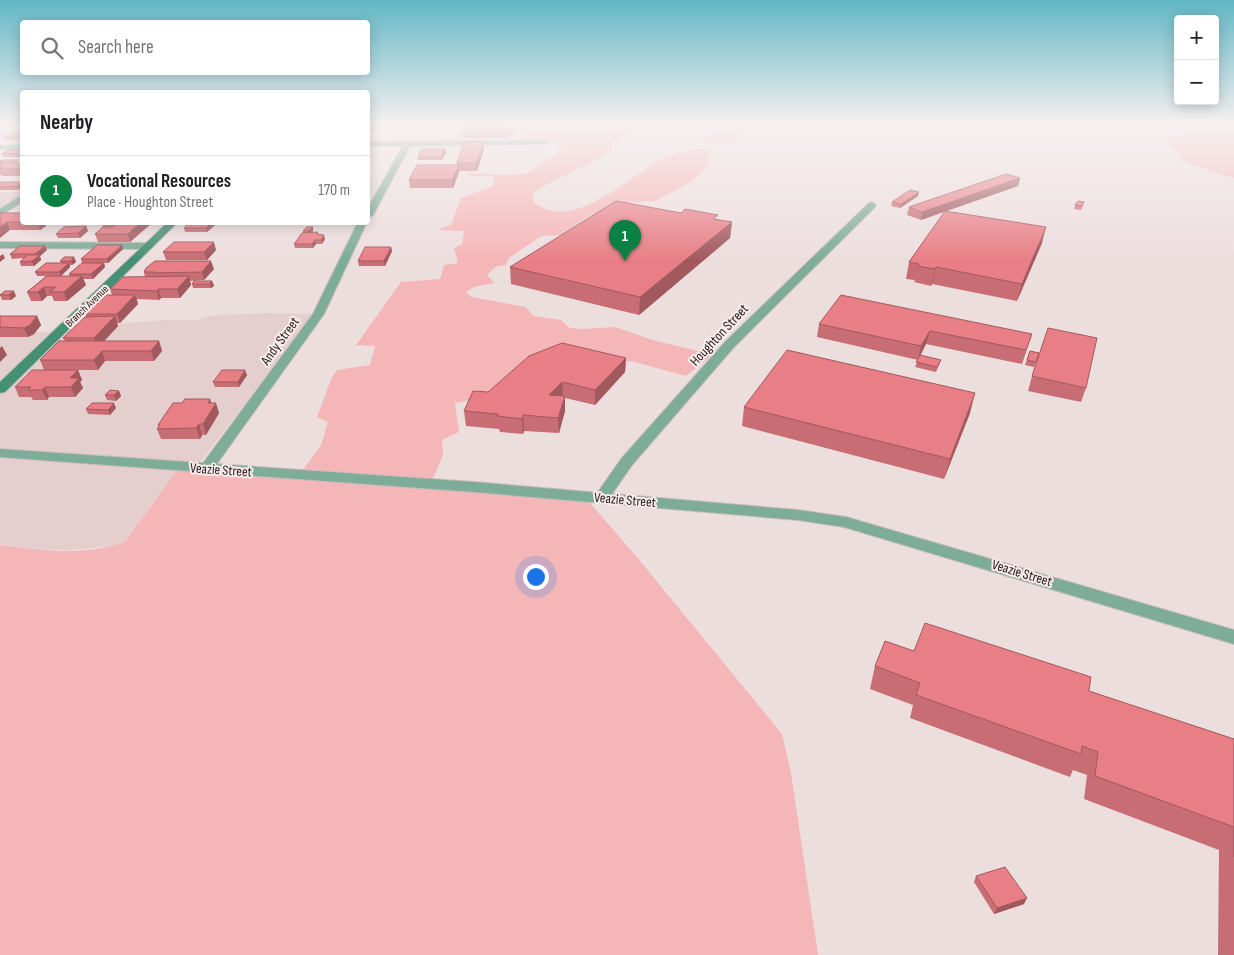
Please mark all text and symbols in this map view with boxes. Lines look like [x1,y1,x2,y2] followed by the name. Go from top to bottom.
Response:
[1174,15,1219,105] map controls
[1174,15,1219,60] button: +
[20,20,370,75] search box
[38,34,66,62] icon: search
[78,36,154,59] text: Search here
[1174,60,1219,105] button: −
[40,110,93,135] text: Nearby
[87,170,231,193] text: Vocational Resources
[53,181,59,200] text: 1
[318,181,350,200] text: 170 m
[87,193,213,212] text: Place · Houghton Street
[609,220,641,261] pin: 1
[63,282,111,330] street label: Branch Avenue
[686,301,752,369] street label: Houghton Street
[256,314,303,369] street label: Andy Street
[190,459,252,481] street label: Veazie Street
[593,489,657,511] street label: Veazie Street
[990,556,1054,590] street label: Veazie Street
[523,564,549,590] your location

